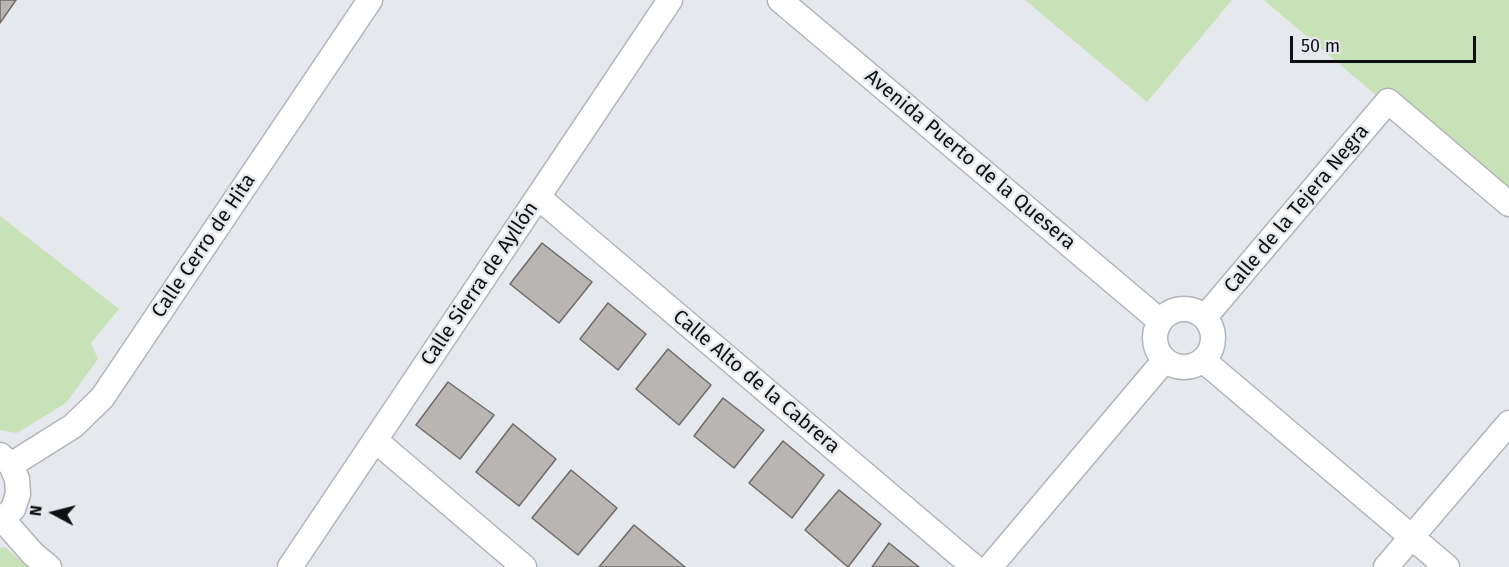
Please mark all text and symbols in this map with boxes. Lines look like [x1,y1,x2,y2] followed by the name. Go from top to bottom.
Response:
[1293,24,1479,62] scale bar
[1301,35,1340,57] text: 50 m
[860,65,1080,255] street label: Avenida Puerto de la Quesera
[1220,120,1374,298] street label: Calle de la Tejera Negra
[147,169,261,323] street label: Calle Cerro de Hita
[416,198,544,370] street label: Calle Sierra de Ayllón
[668,305,844,459] street label: Calle Alto de la Cabrera
[24,483,84,543] north arrow
[26,504,46,517] text: N

